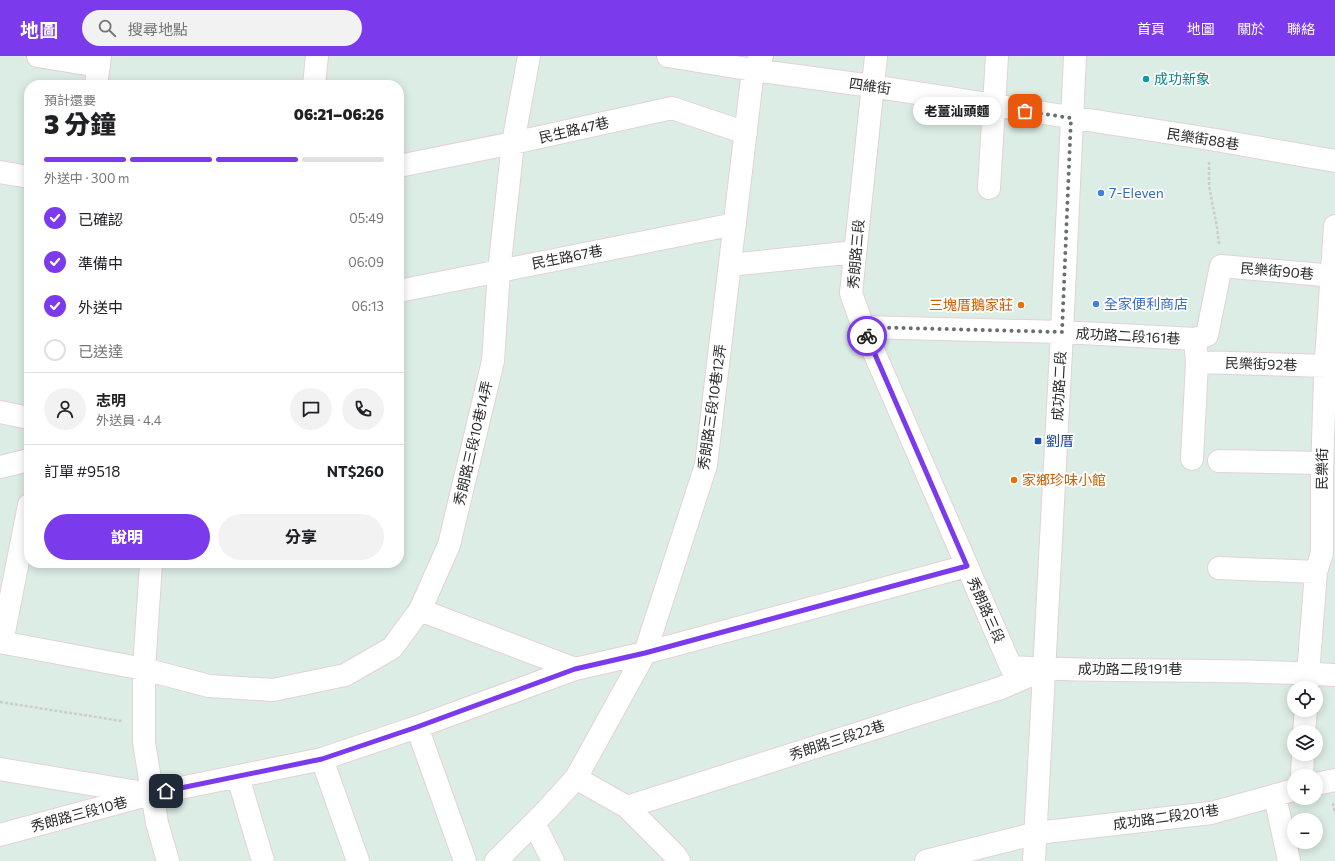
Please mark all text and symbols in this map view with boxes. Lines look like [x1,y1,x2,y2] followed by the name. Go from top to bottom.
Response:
[82,10,362,46] search box
[96,17,118,39] icon: search
[20,18,58,41] text: 地圖
[128,20,188,38] text: 搜尋地點
[1137,20,1165,37] text: 首頁
[1187,20,1215,37] text: 地圖
[1237,20,1265,37] text: 關於
[1287,20,1315,37] text: 聯絡
[1154,70,1210,87] place label: 成功新象
[848,74,892,97] street label: 四維街
[1141,74,1151,84] marker: 成功新象
[44,92,96,108] text: 預計還要
[1008,94,1042,128] pin
[913,97,1001,125] callout: 老薑汕頭麵
[1014,100,1036,122] icon: bag
[924,103,990,119] text: 老薑汕頭麵
[294,105,384,123] text: 06:21–06:26
[44,108,116,139] text: 3 分鐘
[537,113,611,146] street label: 民生路47巷
[1166,124,1240,153] street label: 民樂街88巷
[44,170,129,186] text: 外送中 · 300 m
[1109,184,1164,201] place label: 7-Eleven
[1096,188,1106,198] marker: 7-Eleven
[44,207,66,229] icon: check
[78,210,123,228] text: 已確認
[349,210,384,226] text: 05:49
[844,218,867,290] street label: 秀朗路三段
[530,241,604,272] street label: 民生路67巷
[44,251,66,273] icon: check
[78,254,123,272] text: 準備中
[348,254,384,270] text: 06:09
[1240,259,1314,282] street label: 民樂街90巷
[44,295,66,317] icon: check
[1104,295,1188,312] place label: 全家便利商店
[929,296,1013,313] place label: 三塊厝鵝家莊
[78,298,123,316] text: 外送中
[352,298,384,314] text: 06:13
[1091,299,1101,309] marker: 全家便利商店
[1016,300,1026,310] marker: 三塊厝鵝家莊
[847,316,887,356] courier
[1075,324,1181,347] street label: 成功路二段161巷
[856,325,878,347] icon: bike
[78,342,123,360] text: 已送達
[694,343,729,471] street label: 秀朗路三段10巷12弄
[1048,351,1069,421] street label: 成功路二段
[1225,354,1297,373] street label: 民樂街92巷
[450,379,495,507] street label: 秀朗路三段10巷14弄
[44,388,86,430] button: person
[290,388,332,430] button: chat
[342,388,384,430] button: phone
[96,391,126,409] text: 志明
[96,412,161,428] text: 外送員 · 4.4
[1046,432,1074,449] place label: 劉厝
[1033,436,1043,446] marker: 劉厝
[1313,448,1330,490] street label: 民樂街
[44,462,120,480] text: 訂單 #9518
[327,462,384,480] text: NT$260
[1022,471,1106,488] place label: 家鄉珍味小館
[1009,475,1019,485] marker: 家鄉珍味小館
[44,514,210,560] button: 說明
[218,514,384,560] button: 分享
[964,574,1008,645] street label: 秀朗路三段
[1078,660,1182,677] street label: 成功路二段191巷
[1287,681,1323,849] map controls
[1287,681,1323,717] button: locate
[787,716,887,763] street label: 秀朗路三段22巷
[1287,725,1323,761] button: layers
[1287,769,1323,805] button: +
[149,774,183,808] pin
[155,780,177,802] icon: home
[29,792,129,835] street label: 秀朗路三段10巷
[1112,801,1220,832] street label: 成功路二段201巷
[1287,813,1323,849] button: −

